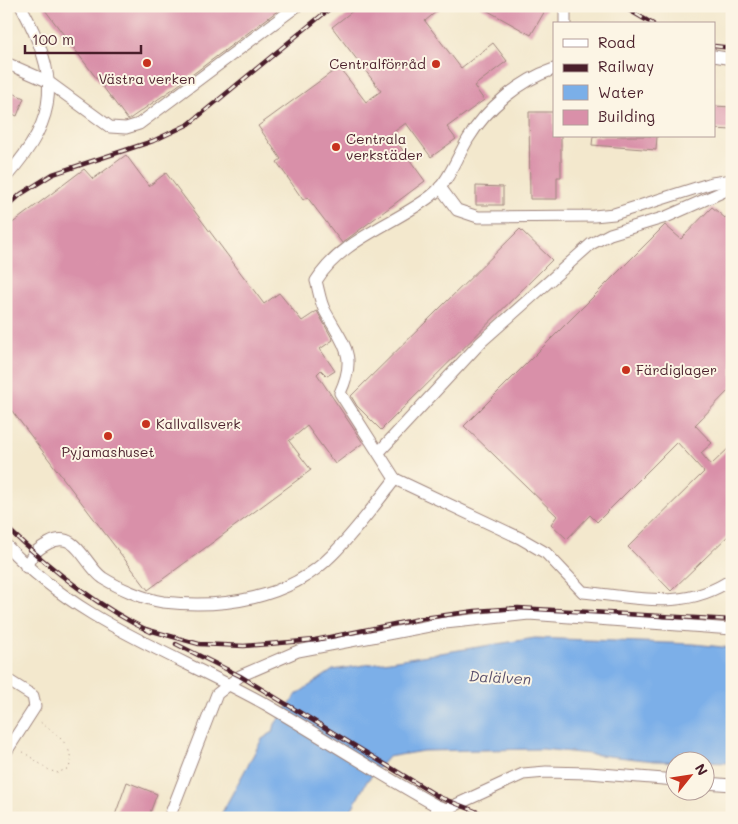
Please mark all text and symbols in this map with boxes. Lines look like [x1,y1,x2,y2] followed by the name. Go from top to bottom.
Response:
[25,22,141,54] scale bar
[553,22,716,138] legend
[32,29,74,49] text: 100 m
[598,32,635,52] text: Road
[329,54,426,73] place label: Centralförråd
[598,56,654,76] text: Railway
[141,57,153,69] marker: Västra verken
[430,58,442,70] marker: Centralförråd
[99,69,195,88] place label: Västra verken
[598,82,644,102] text: Water
[598,106,655,126] text: Building
[346,129,423,164] place label: Centrala verkstäder
[330,141,342,153] marker: Centrala verkstäder
[636,360,717,379] place label: Färdiglager
[620,364,632,376] marker: Färdiglager
[156,414,241,433] place label: Kallvallsverk
[140,418,152,430] marker: Kallvallsverk
[102,430,114,442] marker: Pyjamashuset
[61,442,155,461] place label: Pyjamashuset
[469,665,532,689] water label: Dalälven
[666,752,716,802] north arrow
[691,760,713,779] text: N

